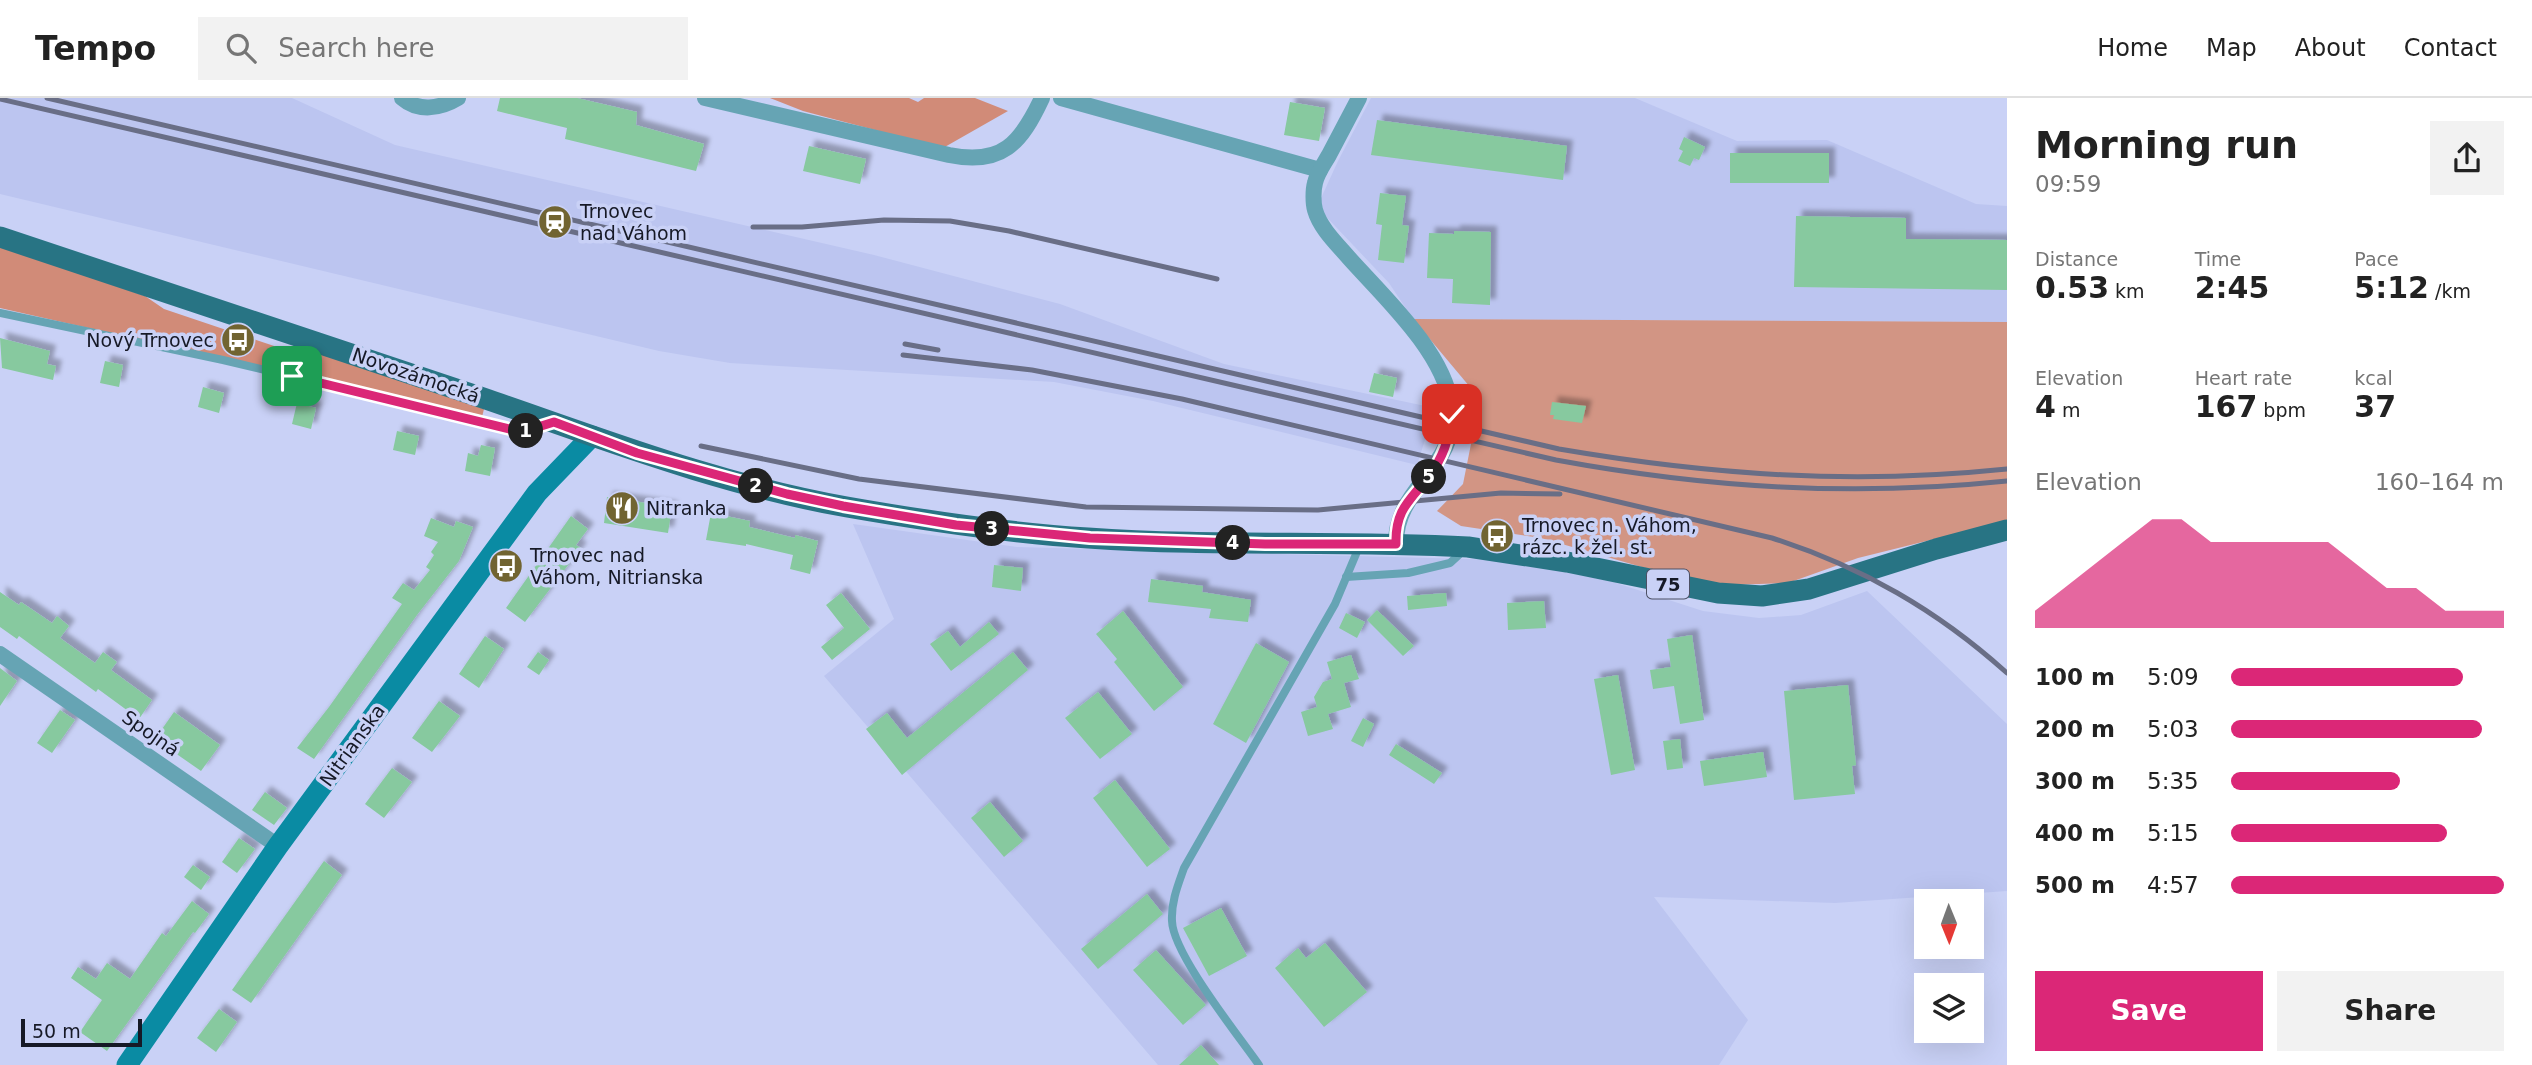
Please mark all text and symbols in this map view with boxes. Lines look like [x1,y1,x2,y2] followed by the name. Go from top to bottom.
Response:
[198,17,688,80] search box
[35,29,156,68] text: Tempo
[222,29,260,67] icon: search
[278,33,434,63] text: Search here
[2097,34,2168,62] text: Home
[2206,34,2257,62] text: Map
[2295,34,2366,62] text: About
[2404,34,2497,62] text: Contact
[2430,121,2504,195] button: share
[2035,123,2298,167] text: Morning run
[2035,171,2101,197] text: 09:59
[579,200,687,244] place label: Trnovec nad Váhom
[536,203,574,241] station icon: Trnovec nad Váhom
[2035,248,2118,270] text: Distance
[2195,248,2241,270] text: Time
[2354,248,2399,270] text: Pace
[2035,270,2109,305] text: 0.53
[2195,270,2269,305] text: 2:45
[2354,270,2429,305] text: 5:12
[2109,280,2145,302] text: km
[2429,280,2471,302] text: /km
[219,321,257,359] bus stop icon: Nový Trnovec
[86,329,214,351] place label: Nový Trnovec
[349,343,483,407] street label: Novozámocká
[262,346,322,406] pin
[273,357,311,395] icon: arrive
[2035,367,2123,389] text: Elevation
[2195,367,2292,389] text: Heart rate
[2354,367,2393,389] text: kcal
[1422,384,1482,444] pin
[2035,389,2056,424] text: 4
[2195,389,2257,424] text: 167
[2354,389,2396,424] text: 37
[1433,395,1471,433] icon: check
[2056,399,2080,421] text: m
[2257,399,2306,421] text: bpm
[508,414,544,448] pin: 1
[519,419,532,441] text: 1
[1412,460,1446,494] pin: 5
[1422,465,1435,487] text: 5
[738,468,774,504] pin: 2
[2035,469,2142,495] text: Elevation
[2375,469,2504,495] text: 160–164 m
[749,474,762,496] text: 2
[603,489,641,527] restaurant icon: Nitranka
[646,497,727,519] place label: Nitranka
[974,512,1010,546] pin: 3
[1521,514,1697,558] place label: Trnovec n. Váhom, rázc. k žel. st.
[985,517,998,539] text: 3
[1478,517,1516,555] bus stop icon: Trnovec n. Váhom, rázc. k žel. st.
[1216,526,1250,560] pin: 4
[1226,531,1239,553] text: 4
[529,544,703,588] place label: Trnovec nad Váhom, Nitrianska
[487,547,525,585] bus stop icon: Trnovec nad Váhom, Nitrianska
[1647,570,1689,598] road number: 75
[2035,664,2115,690] text: 100 m
[2147,664,2199,690] text: 5:09
[315,700,389,790] street label: Nitrianska
[118,705,184,761] street label: Spojná
[2035,716,2115,742] text: 200 m
[2147,716,2199,742] text: 5:03
[2035,768,2115,794] text: 300 m
[2147,768,2199,794] text: 5:35
[2035,820,2115,846] text: 400 m
[2147,820,2199,846] text: 5:15
[2035,872,2115,898] text: 500 m
[2147,872,2199,898] text: 4:57
[1914,889,1984,959] north arrow
[1914,889,1984,1043] map controls
[2035,971,2263,1051] button: Save
[2277,971,2504,1051] button: Share
[1914,973,1984,1043] button: layers
[21,1016,142,1048] scale bar
[32,1020,81,1042] text: 50 m

